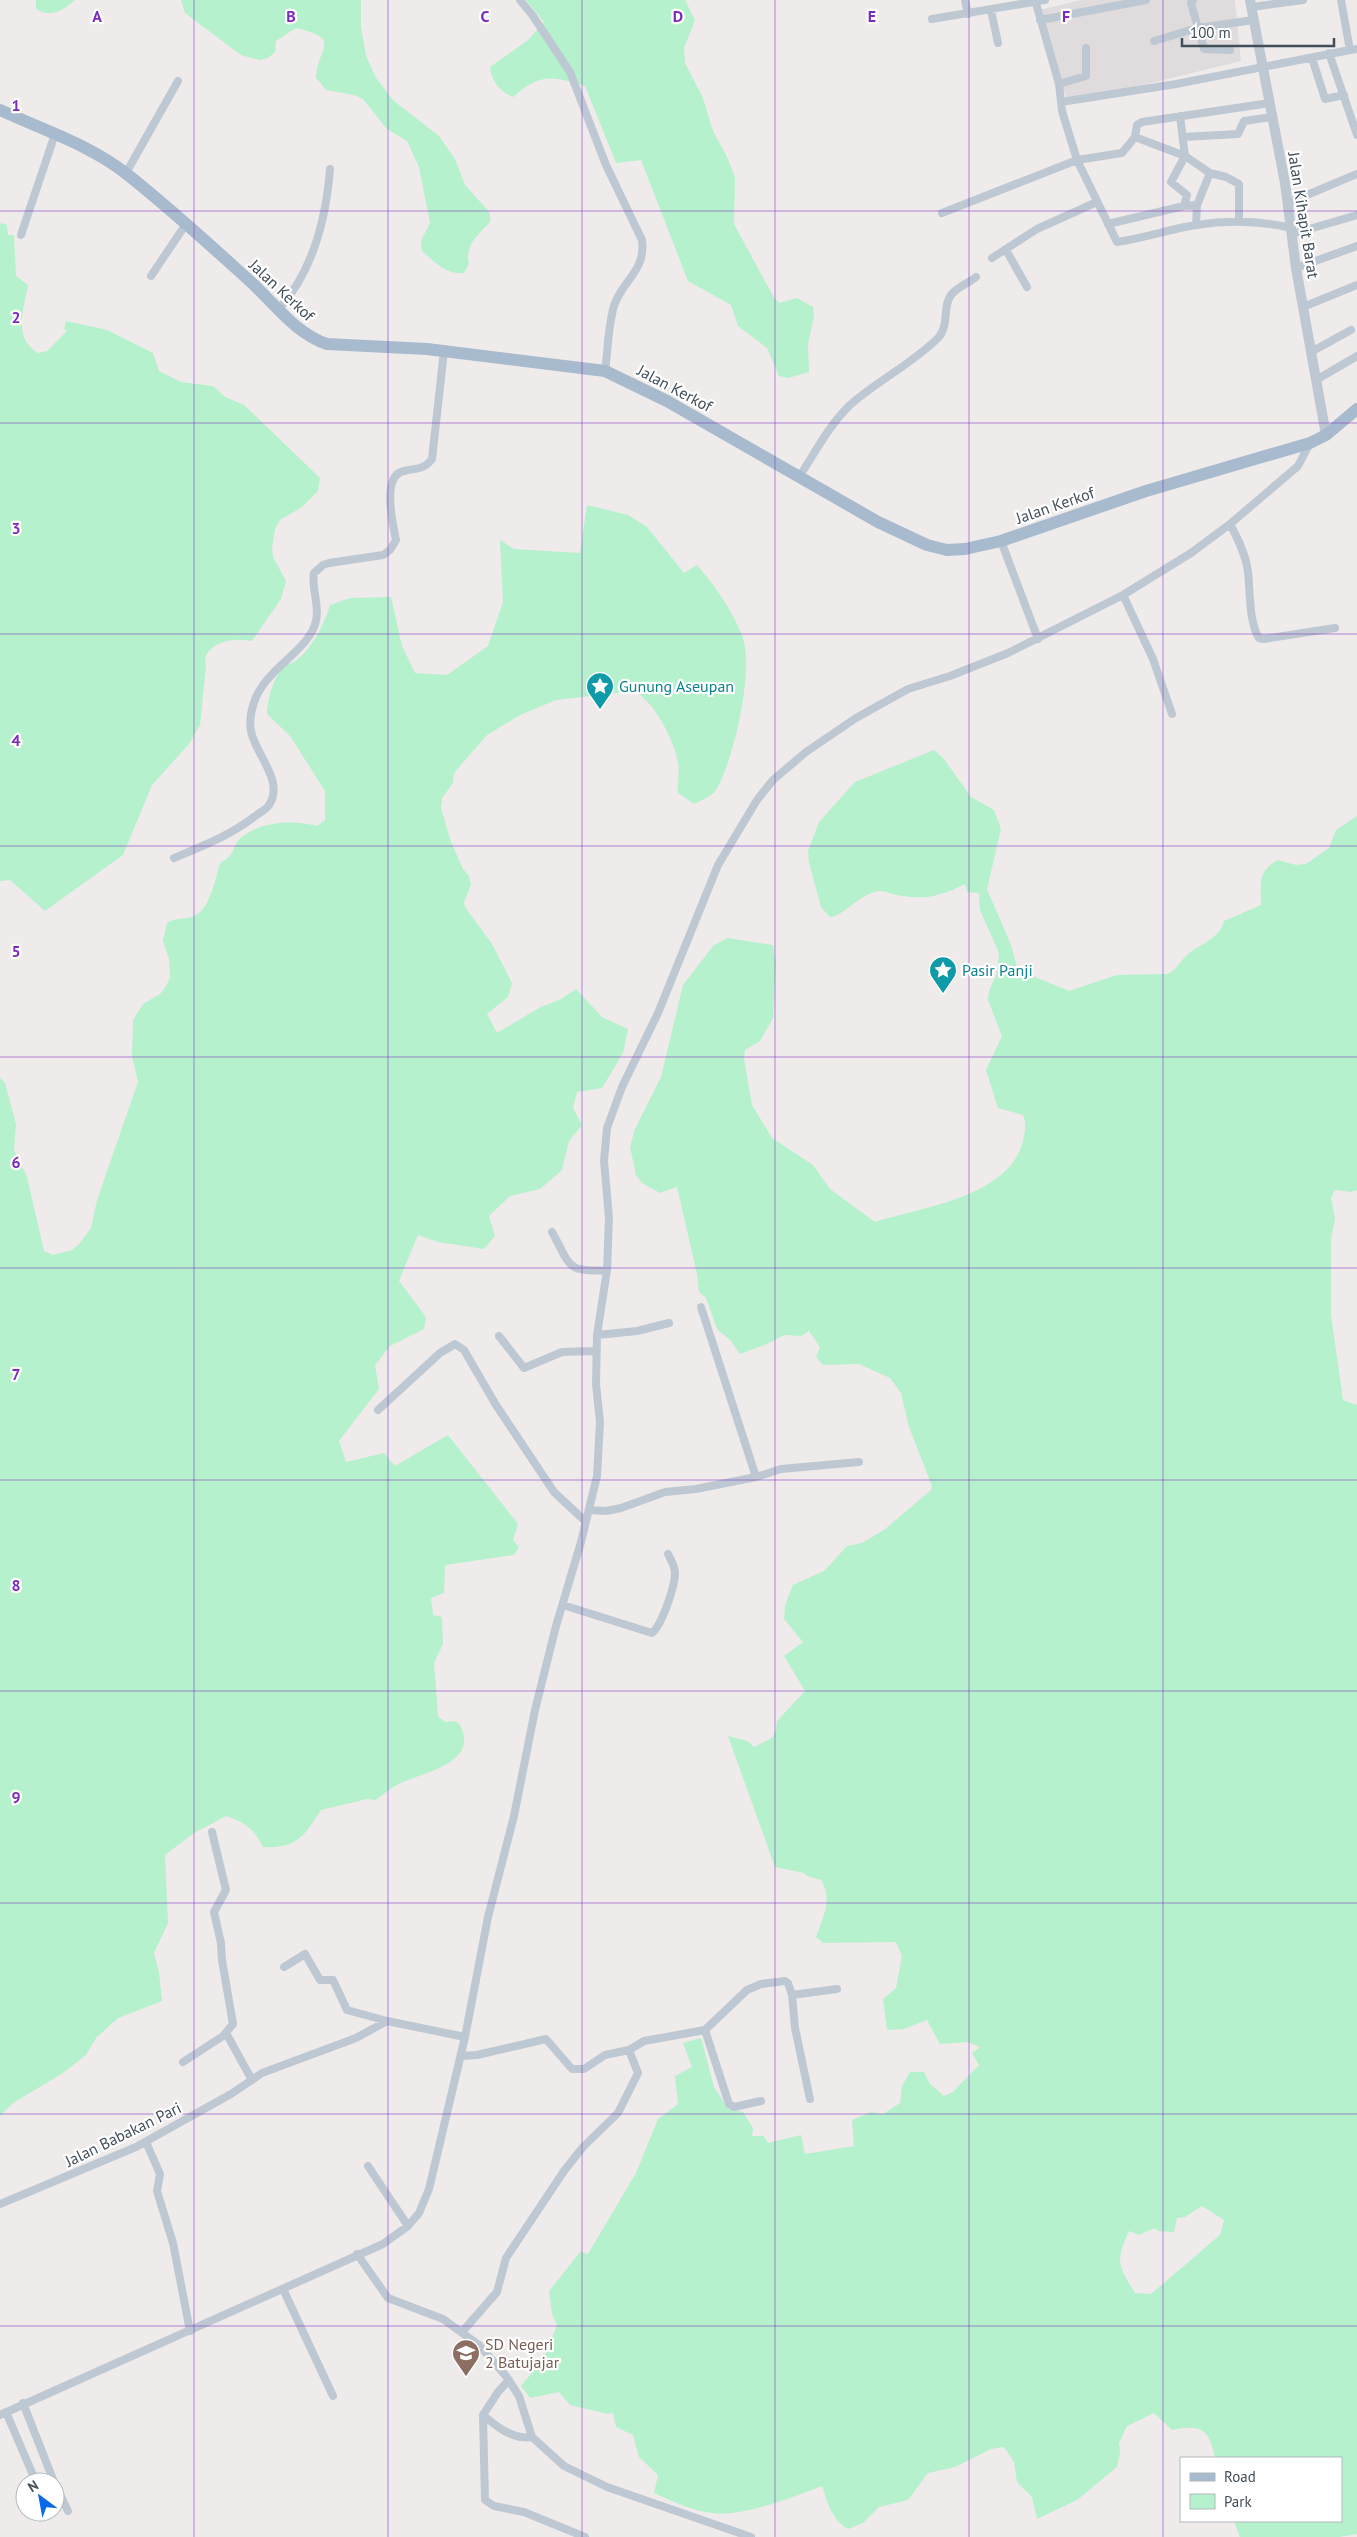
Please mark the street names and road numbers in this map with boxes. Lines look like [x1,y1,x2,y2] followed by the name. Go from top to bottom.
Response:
[1284,149,1324,280] street label: Jalan Kihapit Barat
[245,254,319,326] street label: Jalan Kerkof
[633,360,717,416] street label: Jalan Kerkof
[1012,482,1098,528] street label: Jalan Kerkof
[61,2097,184,2171] street label: Jalan Babakan Pari

